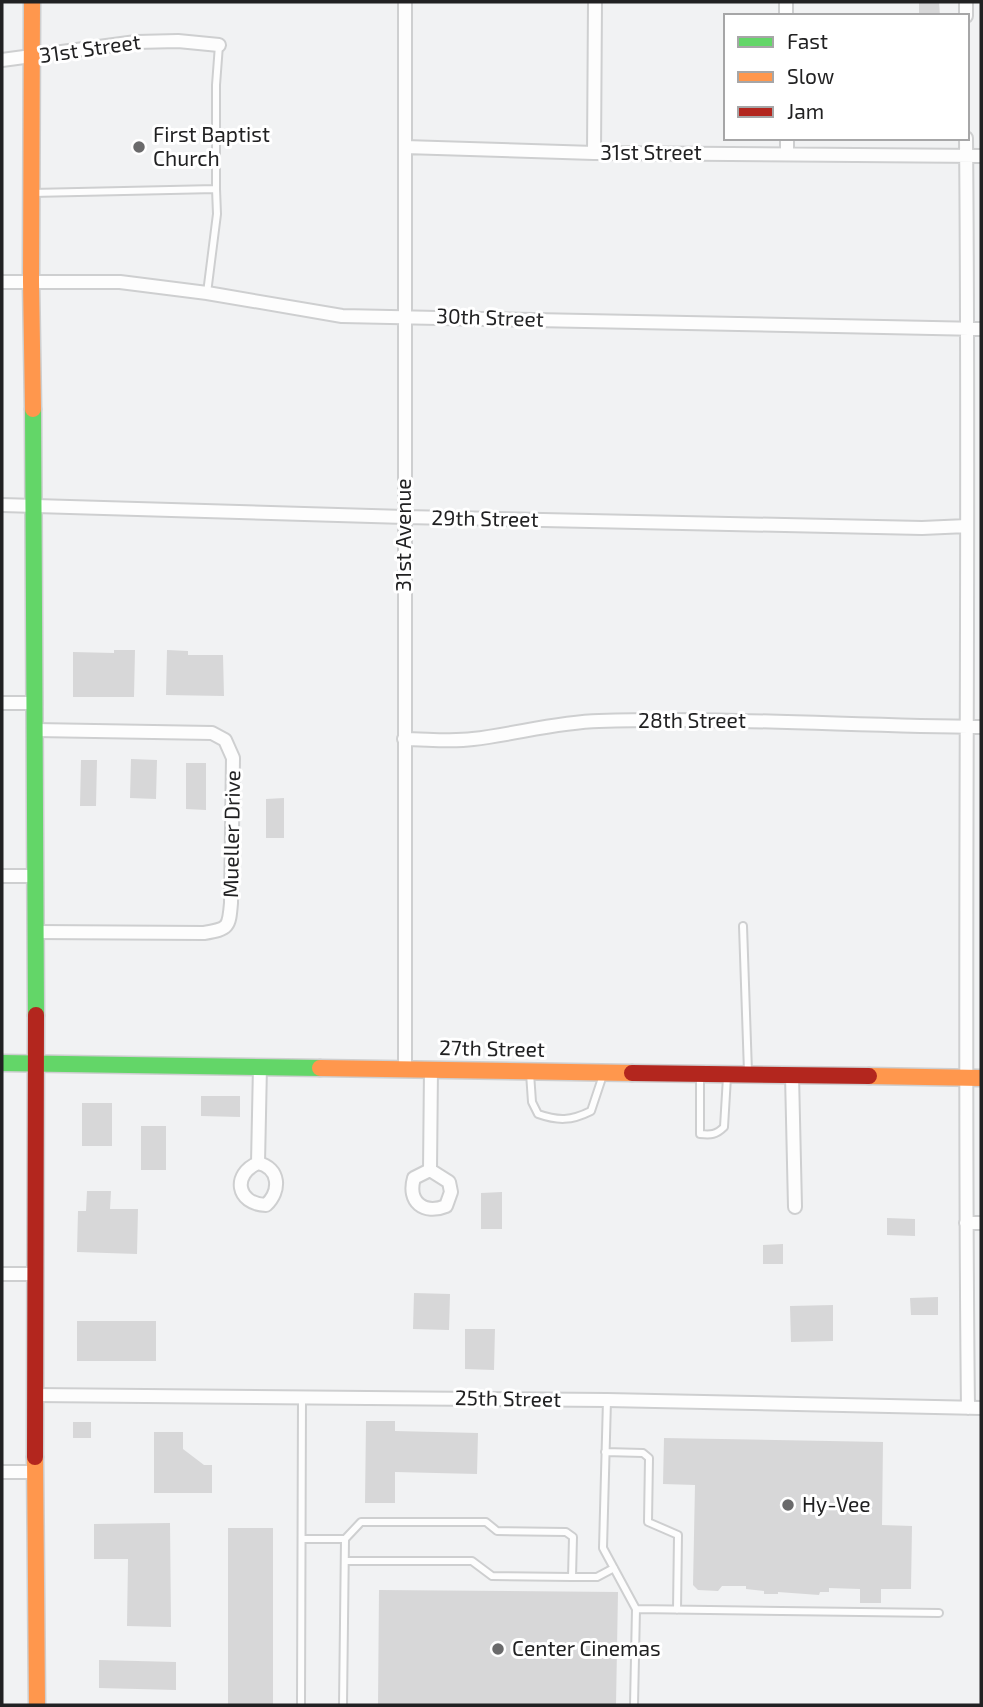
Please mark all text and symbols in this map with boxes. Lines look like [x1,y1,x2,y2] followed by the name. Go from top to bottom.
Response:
[724,14,969,140] legend
[38,28,142,67] street label: 31st Street
[787,28,828,53] text: Fast
[787,63,834,88] text: Slow
[787,98,824,123] text: Jam
[153,121,270,170] place label: First Baptist Church
[131,139,147,155] marker: First Baptist Church
[600,139,702,164] street label: 31st Street
[436,302,544,331] street label: 30th Street
[390,478,415,592] street label: 31st Avenue
[431,504,539,531] street label: 29th Street
[638,707,746,732] street label: 28th Street
[217,770,244,898] street label: Mueller Drive
[439,1034,545,1061] street label: 27th Street
[455,1384,561,1411] street label: 25th Street
[802,1491,871,1516] place label: Hy-Vee
[780,1497,796,1513] marker: Hy-Vee
[512,1635,661,1660] place label: Center Cinemas
[490,1641,506,1657] marker: Center Cinemas

